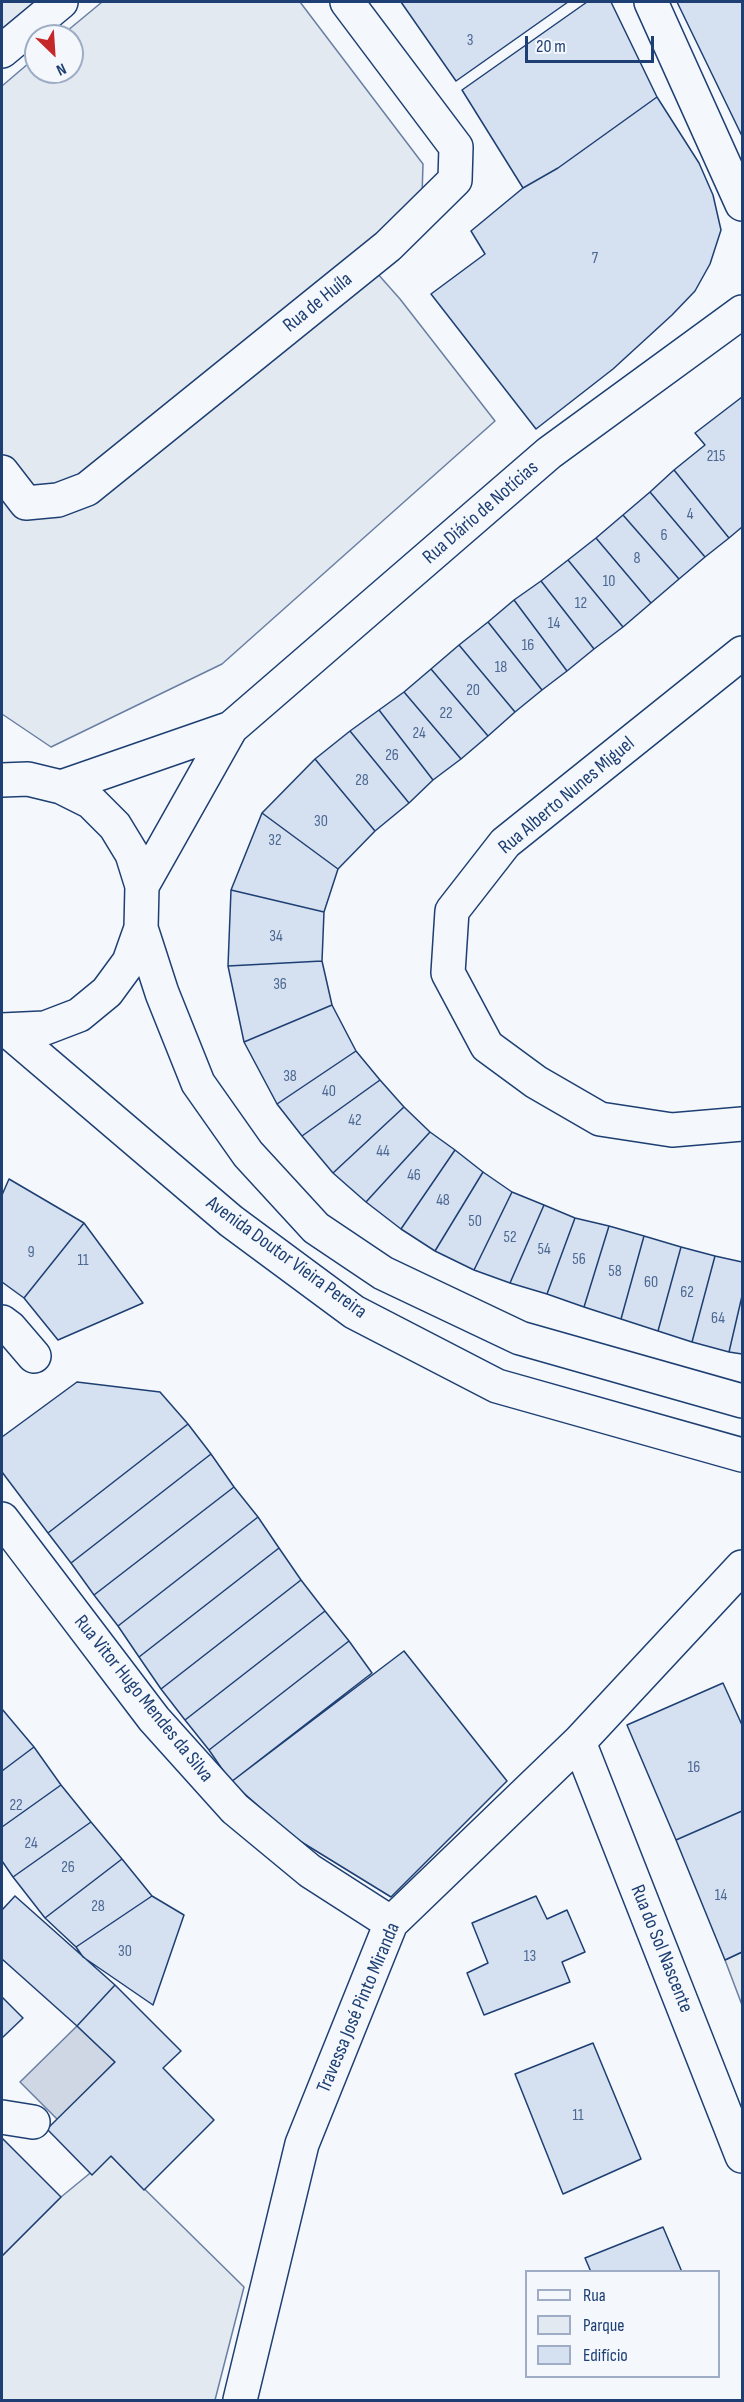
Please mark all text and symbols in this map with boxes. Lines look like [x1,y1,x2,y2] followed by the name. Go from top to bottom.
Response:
[24,24,84,84] north arrow
[528,24,657,62] scale bar
[467,31,473,51] house number: 3
[536,36,566,57] text: 20 m
[53,59,69,79] text: N
[592,249,598,269] house number: 7
[279,268,357,338] street label: Rua de Huíla
[707,447,725,467] house number: 215
[418,456,544,570] street label: Rua Diário de Notícias
[687,505,693,525] house number: 4
[660,526,668,546] house number: 6
[633,549,641,569] house number: 8
[603,572,615,592] house number: 10
[575,594,587,614] house number: 12
[548,614,560,634] house number: 14
[522,636,534,656] house number: 16
[495,658,507,678] house number: 18
[466,681,480,701] house number: 20
[439,704,453,724] house number: 22
[412,724,426,744] house number: 24
[494,732,640,860] street label: Rua Alberto Nunes Miguel
[385,746,399,766] house number: 26
[355,771,369,791] house number: 28
[314,812,328,832] house number: 30
[268,831,282,851] house number: 32
[269,927,283,947] house number: 34
[273,975,287,995] house number: 36
[283,1067,297,1087] house number: 38
[322,1082,336,1102] house number: 40
[348,1111,362,1131] house number: 42
[376,1142,390,1162] house number: 44
[407,1166,421,1186] house number: 46
[436,1191,450,1211] house number: 48
[201,1192,371,1324] street label: Avenida Doutor Vieira Pereira
[468,1212,482,1232] house number: 50
[503,1228,517,1248] house number: 52
[537,1240,551,1260] house number: 54
[27,1243,35,1263] house number: 9
[572,1250,586,1270] house number: 56
[77,1251,89,1271] house number: 11
[608,1262,622,1282] house number: 58
[644,1273,658,1293] house number: 60
[680,1283,694,1303] house number: 62
[711,1309,725,1329] house number: 64
[68,1611,218,1787] street label: Rua Vitor Hugo Mendes da Silva
[688,1758,700,1778] house number: 16
[9,1796,23,1816] house number: 22
[24,1834,38,1854] house number: 24
[61,1858,75,1878] house number: 26
[624,1882,698,2016] street label: Rua do Sol Nascente
[715,1886,727,1906] house number: 14
[91,1897,105,1917] house number: 28
[312,1919,406,2097] street label: Travessa José Pinto Miranda
[118,1942,132,1962] house number: 30
[524,1947,536,1967] house number: 13
[572,2106,584,2126] house number: 11
[525,2270,720,2378] legend
[583,2285,606,2306] text: Rua
[583,2315,624,2336] text: Parque
[583,2345,628,2366] text: Edifício

